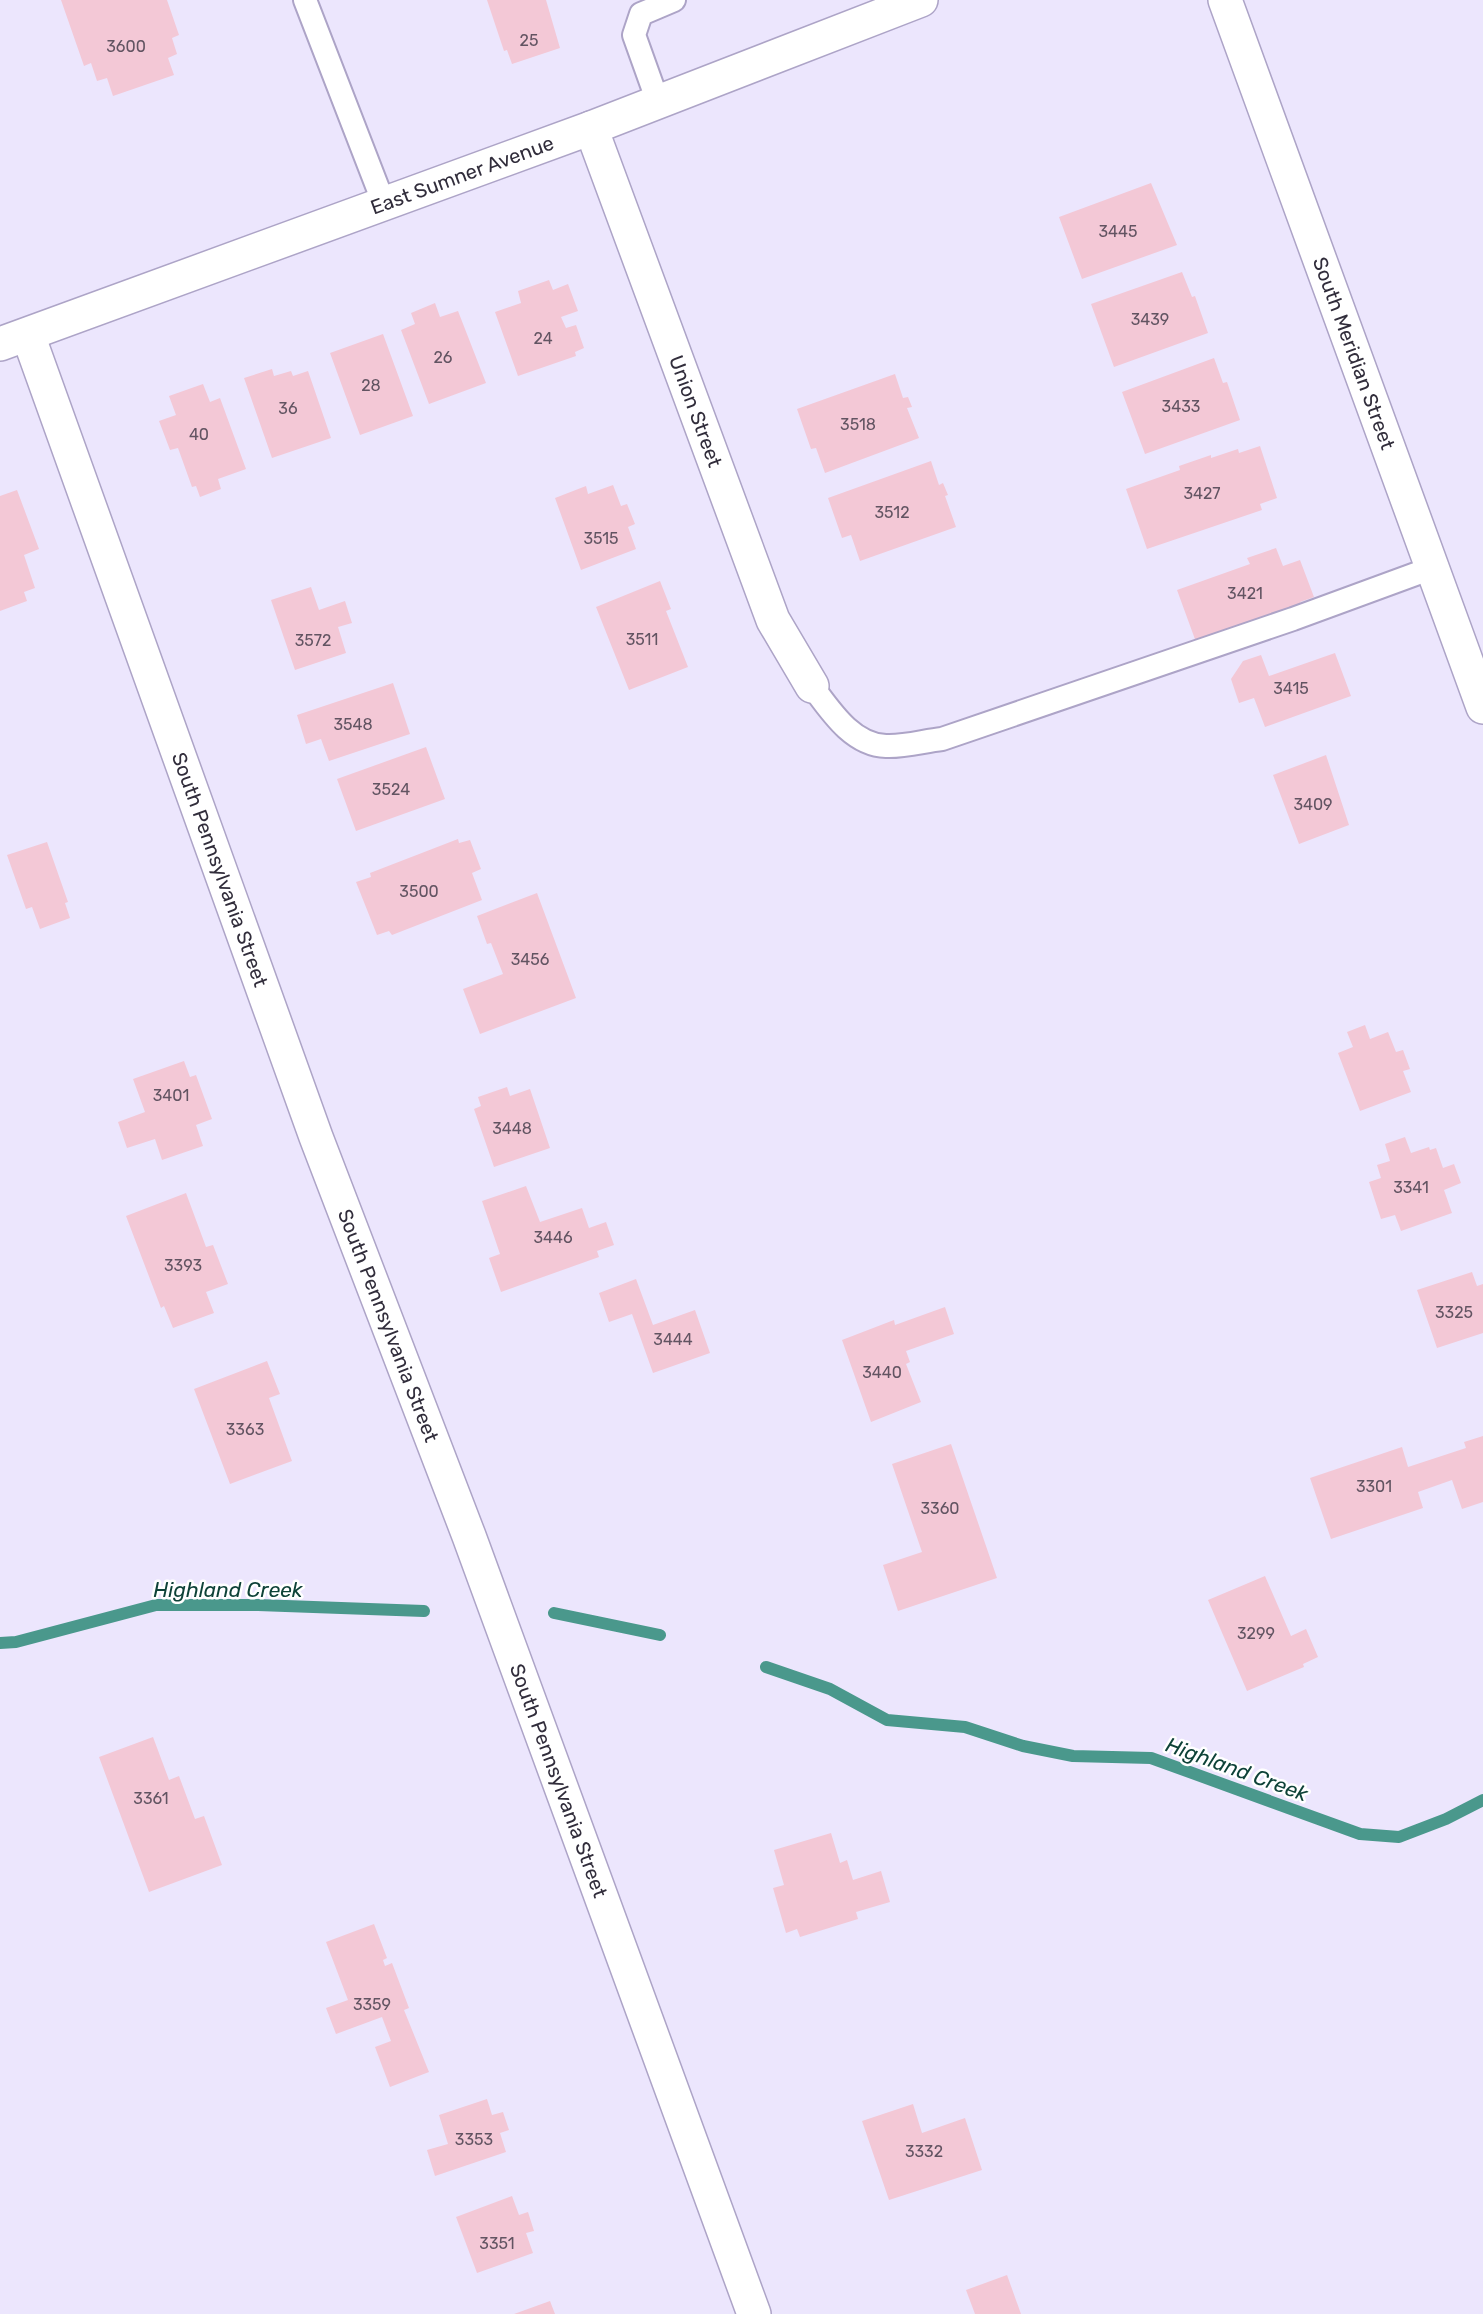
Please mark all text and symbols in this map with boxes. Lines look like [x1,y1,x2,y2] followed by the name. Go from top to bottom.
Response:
[520,31,538,50] house number: 25
[106,37,146,56] house number: 3600
[367,131,557,220] street label: East Sumner Avenue
[1099,222,1138,241] house number: 3445
[1308,254,1400,453] street label: South Meridian Street
[1131,310,1169,329] house number: 3439
[533,329,553,348] house number: 24
[433,348,453,367] house number: 26
[664,352,727,471] street label: Union Street
[361,376,381,395] house number: 28
[1162,397,1200,416] house number: 3433
[278,399,298,418] house number: 36
[840,415,876,434] house number: 3518
[189,425,209,444] house number: 40
[1183,484,1221,503] house number: 3427
[874,503,910,522] house number: 3512
[583,529,619,548] house number: 3515
[1227,584,1263,603] house number: 3421
[626,630,658,649] house number: 3511
[295,631,331,650] house number: 3572
[1273,679,1309,698] house number: 3415
[333,715,373,734] house number: 3548
[167,749,273,990] street label: South Pennsylvania Street
[372,780,410,799] house number: 3524
[1293,795,1333,814] house number: 3409
[399,882,439,901] house number: 3500
[511,950,550,969] house number: 3456
[153,1086,189,1105] house number: 3401
[492,1119,532,1138] house number: 3448
[1393,1178,1429,1197] house number: 3341
[333,1206,444,1445] street label: South Pennsylvania Street
[533,1228,573,1247] house number: 3446
[164,1256,202,1275] house number: 3393
[1435,1303,1473,1322] house number: 3325
[653,1330,693,1349] house number: 3444
[862,1363,902,1382] house number: 3440
[226,1420,264,1439] house number: 3363
[1356,1477,1392,1496] house number: 3301
[920,1499,960,1518] house number: 3360
[153,1577,304,1602] water label: Highland Creek
[1237,1624,1275,1643] house number: 3299
[505,1660,612,1901] street label: South Pennsylvania Street
[1163,1732,1313,1807] water label: Highland Creek
[133,1789,169,1808] house number: 3361
[353,1995,391,2014] house number: 3359
[455,2130,493,2149] house number: 3353
[905,2142,943,2161] house number: 3332
[479,2234,515,2253] house number: 3351

